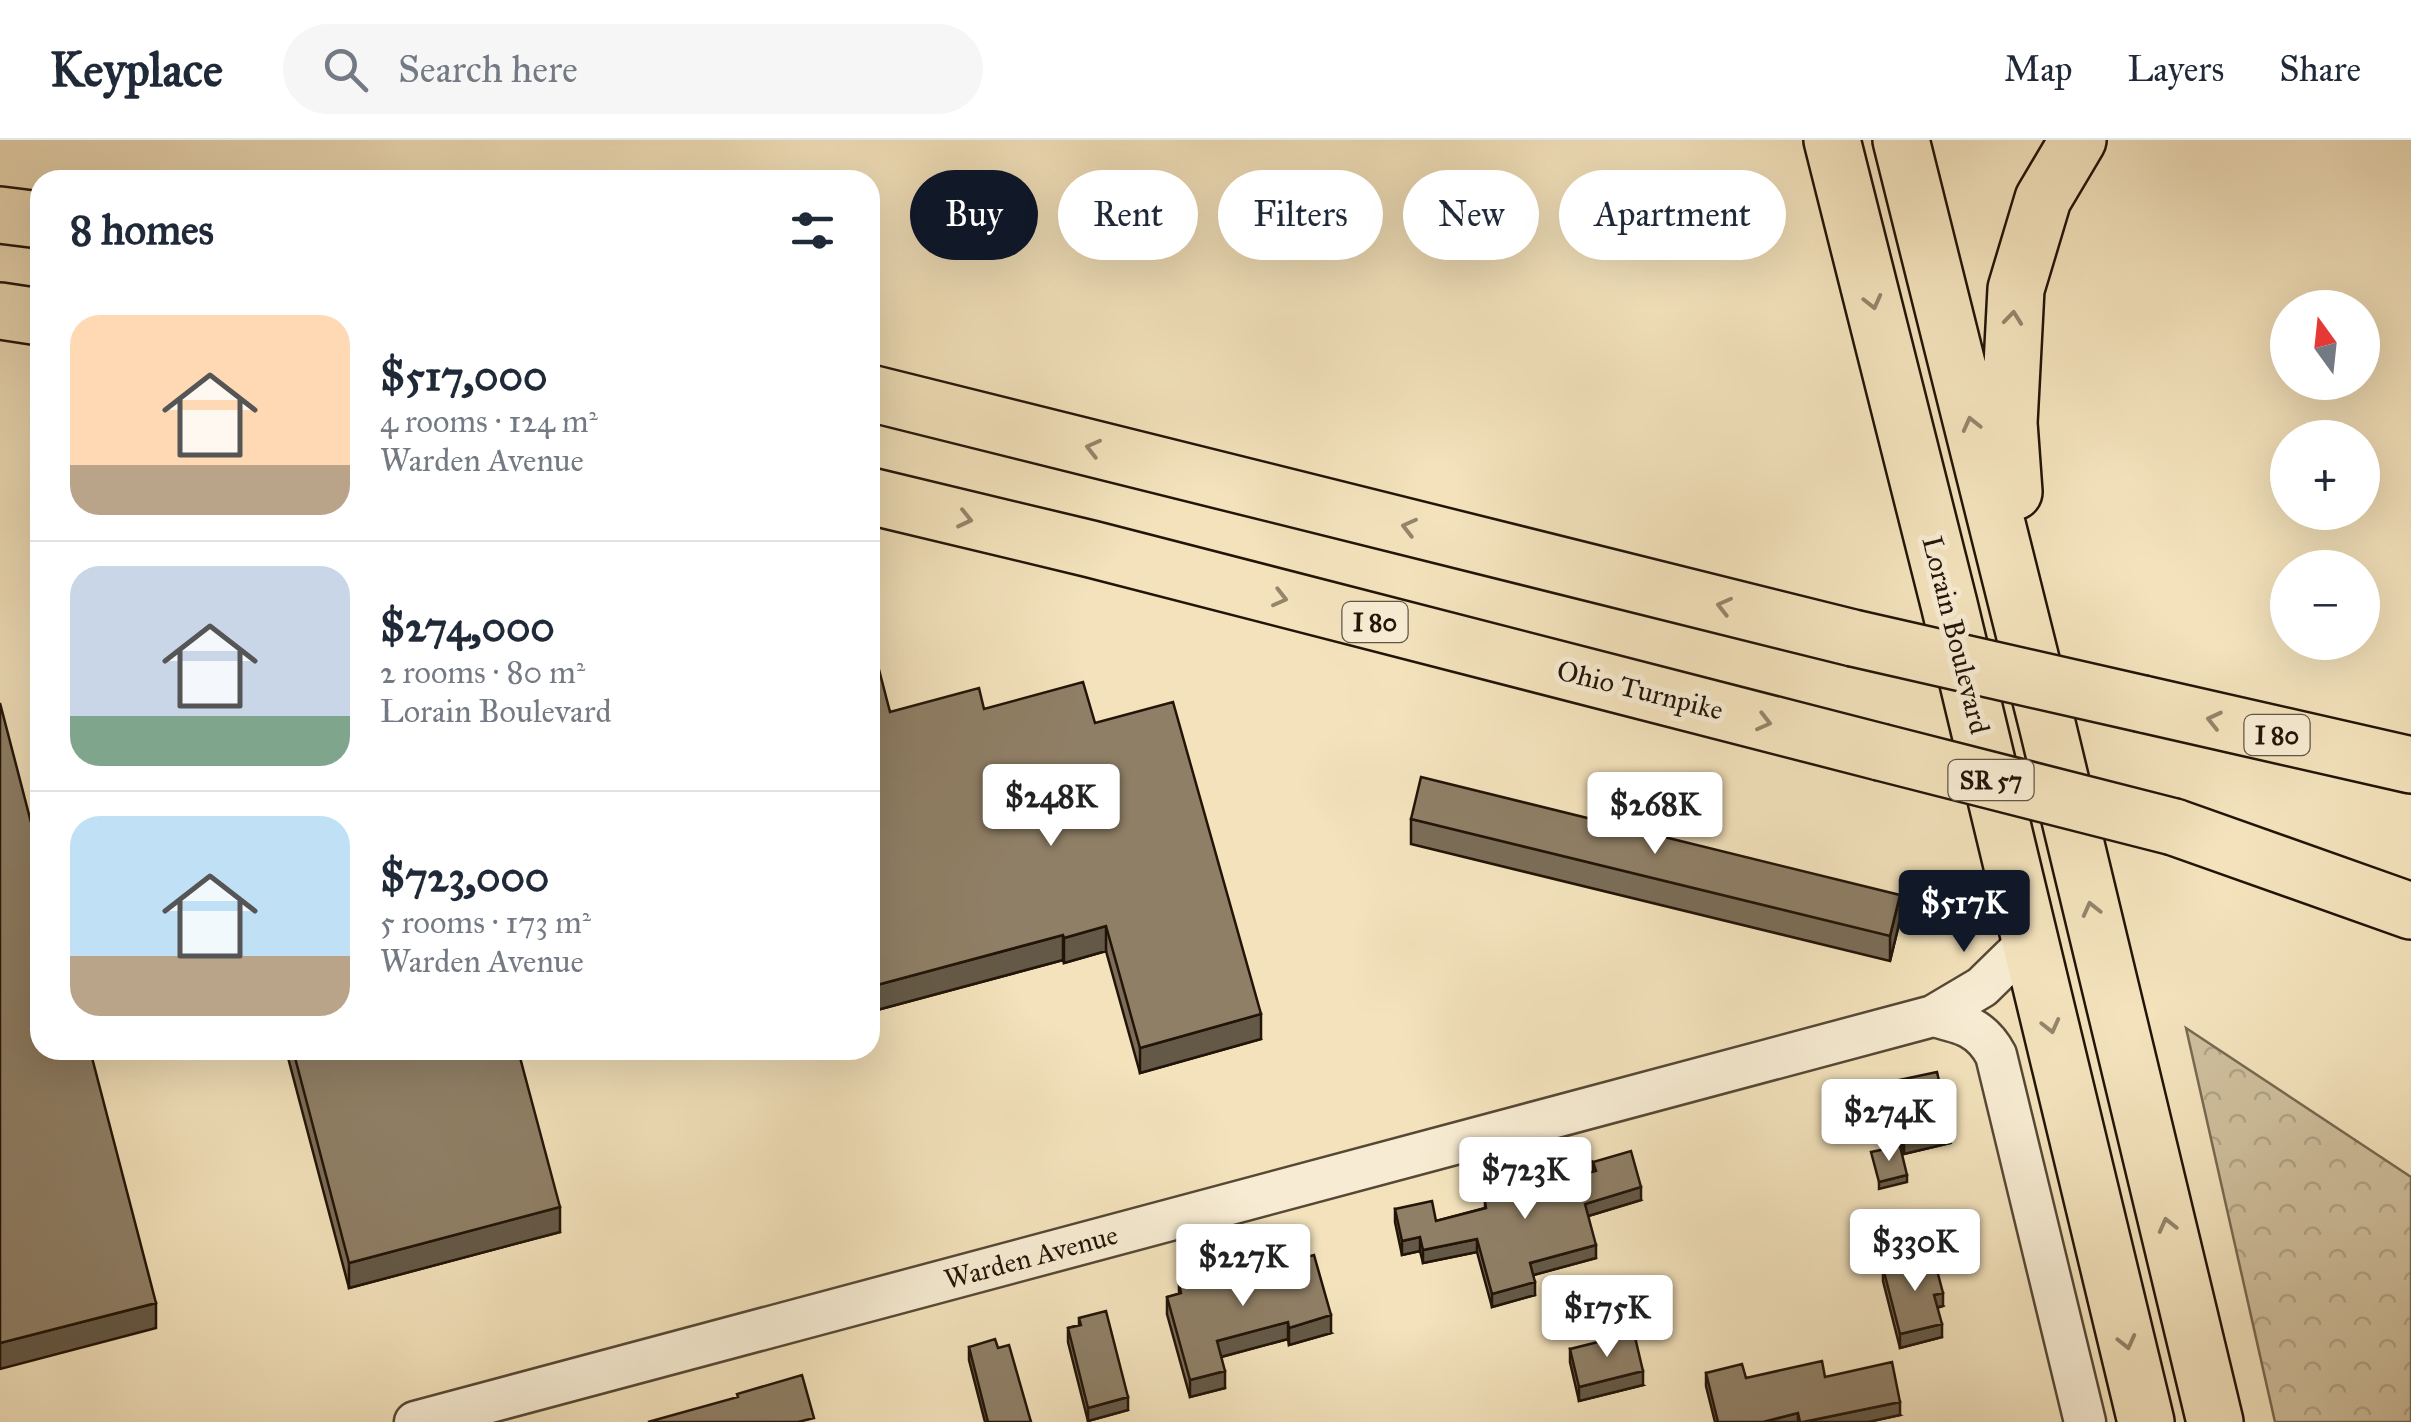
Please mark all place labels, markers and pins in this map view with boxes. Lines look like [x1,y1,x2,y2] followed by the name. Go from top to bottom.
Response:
[981,764,1121,849] pin: $248K
[1585,772,1725,857] pin: $268K
[1894,870,2034,955] pin: $517K
[1819,1079,1959,1164] pin: $274K
[1455,1137,1595,1222] pin: $723K
[1845,1209,1985,1294] pin: $330K
[1173,1224,1313,1309] pin: $227K
[1537,1275,1677,1360] pin: $175K

